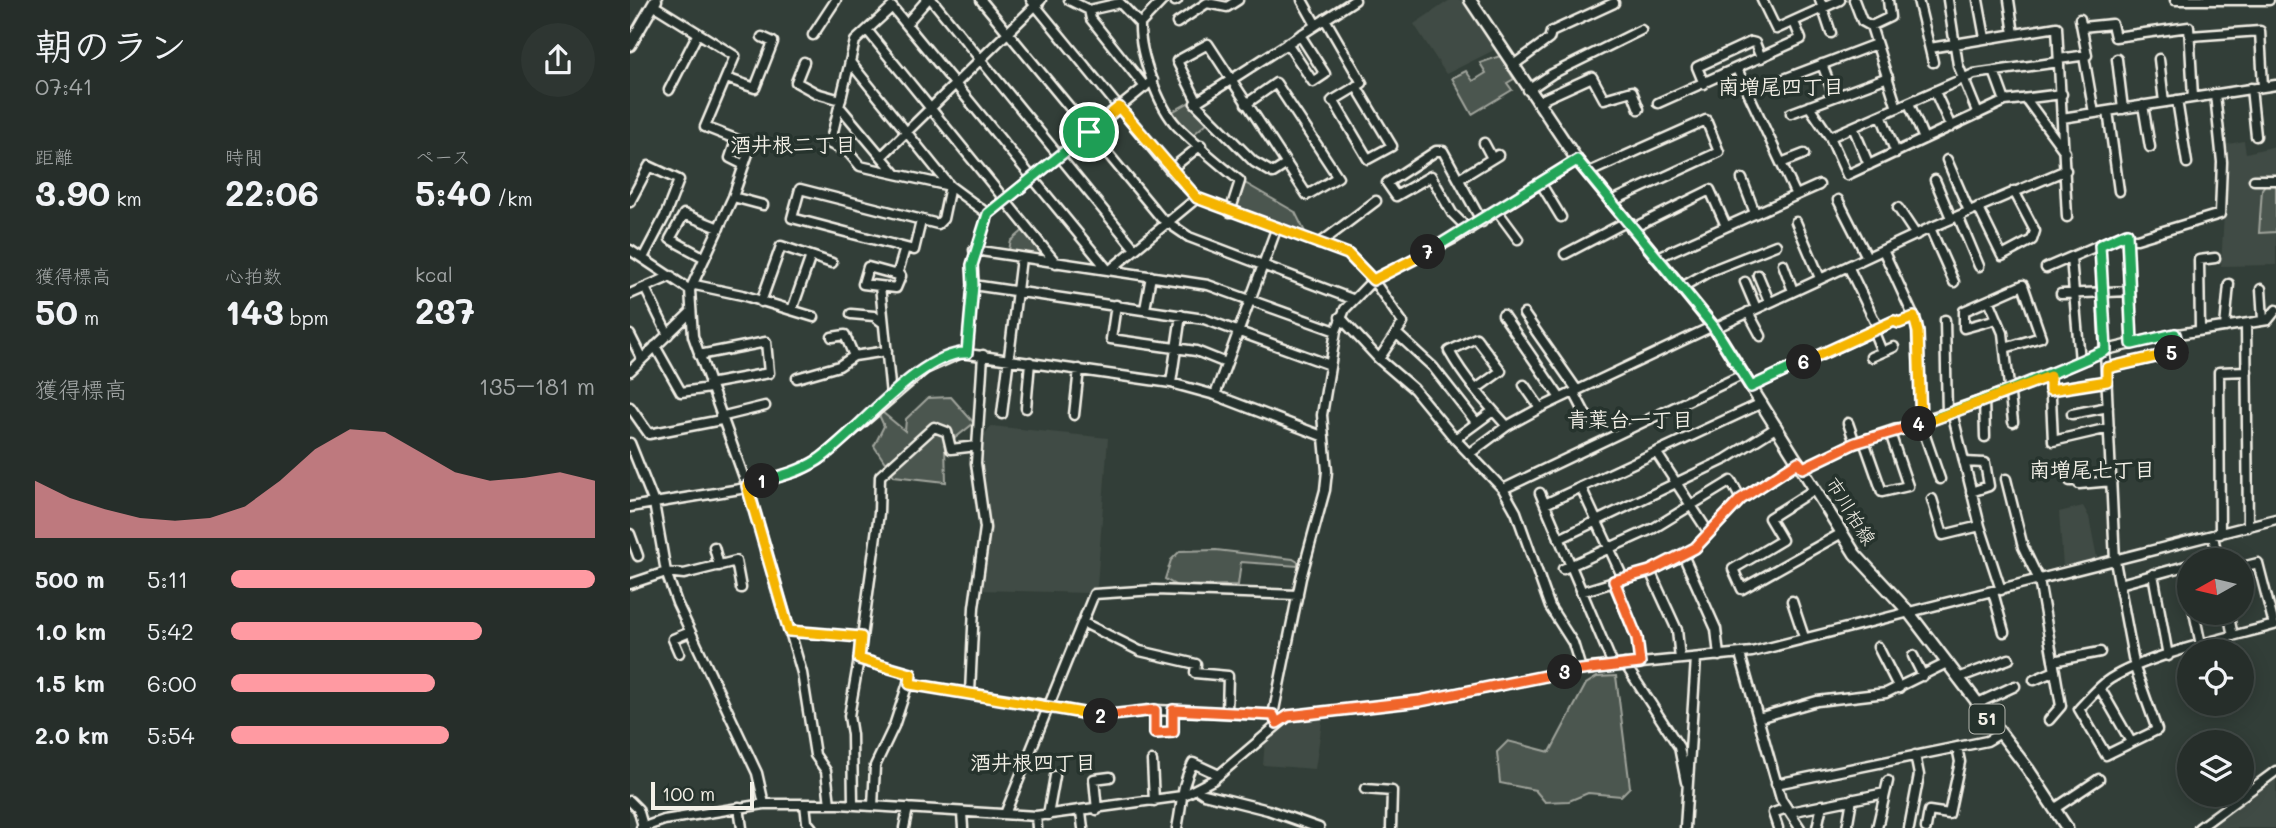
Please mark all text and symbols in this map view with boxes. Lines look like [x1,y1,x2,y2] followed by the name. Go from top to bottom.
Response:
[35,20,187,70] text: 朝のラン
[521,23,595,97] button: share
[35,71,93,101] text: 07:41
[1718,72,1844,99] district label: 南増尾四丁目
[1059,102,1119,162] pin
[1070,113,1108,151] icon: arrive
[730,130,856,157] district label: 酒井根二丁目
[35,144,73,169] text: 距離
[225,144,263,169] text: 時間
[415,144,471,169] text: ペース
[35,169,110,215] text: 3.90
[225,169,319,215] text: 22:06
[415,169,491,215] text: 5:40
[110,186,142,211] text: km
[491,186,533,211] text: /km
[1410,234,1446,270] pin: 7
[1422,239,1433,264] text: 7
[415,262,453,287] text: kcal
[35,263,111,288] text: 獲得標高
[225,263,282,288] text: 心拍数
[415,287,475,333] text: 237
[35,288,78,334] text: 50
[225,288,284,334] text: 143
[78,305,99,330] text: m
[284,305,329,330] text: bpm
[2154,336,2190,370] pin: 5
[2166,340,2177,365] text: 5
[1786,344,1822,380] pin: 6
[1798,349,1809,374] text: 6
[479,371,595,401] text: 135–181 m
[35,374,127,404] text: 獲得標高
[1567,405,1693,432] district label: 青葉台一丁目
[1902,406,1936,442] pin: 4
[1912,411,1925,436] text: 4
[2029,455,2155,482] district label: 南増尾七丁目
[744,463,780,498] pin: 1
[757,468,766,493] text: 1
[1821,472,1882,550] street label: 市川柏線
[2177,548,2254,625] north arrow
[2177,548,2254,807] map controls
[35,564,105,594] text: 500 m
[147,564,188,594] text: 5:11
[35,616,106,646] text: 1.0 km
[147,616,194,646] text: 5:42
[2177,639,2254,716] button: locate
[1548,654,1583,690] pin: 3
[1559,659,1570,684] text: 3
[35,668,105,698] text: 1.5 km
[147,668,196,698] text: 6:00
[1084,698,1119,734] pin: 2
[1095,703,1106,728] text: 2
[1970,704,2004,734] road number: 51
[35,720,109,750] text: 2.0 km
[147,720,194,750] text: 5:54
[2177,730,2254,807] button: layers
[970,748,1096,775] district label: 酒井根四丁目
[651,779,754,811] scale bar
[662,781,715,806] text: 100 m

